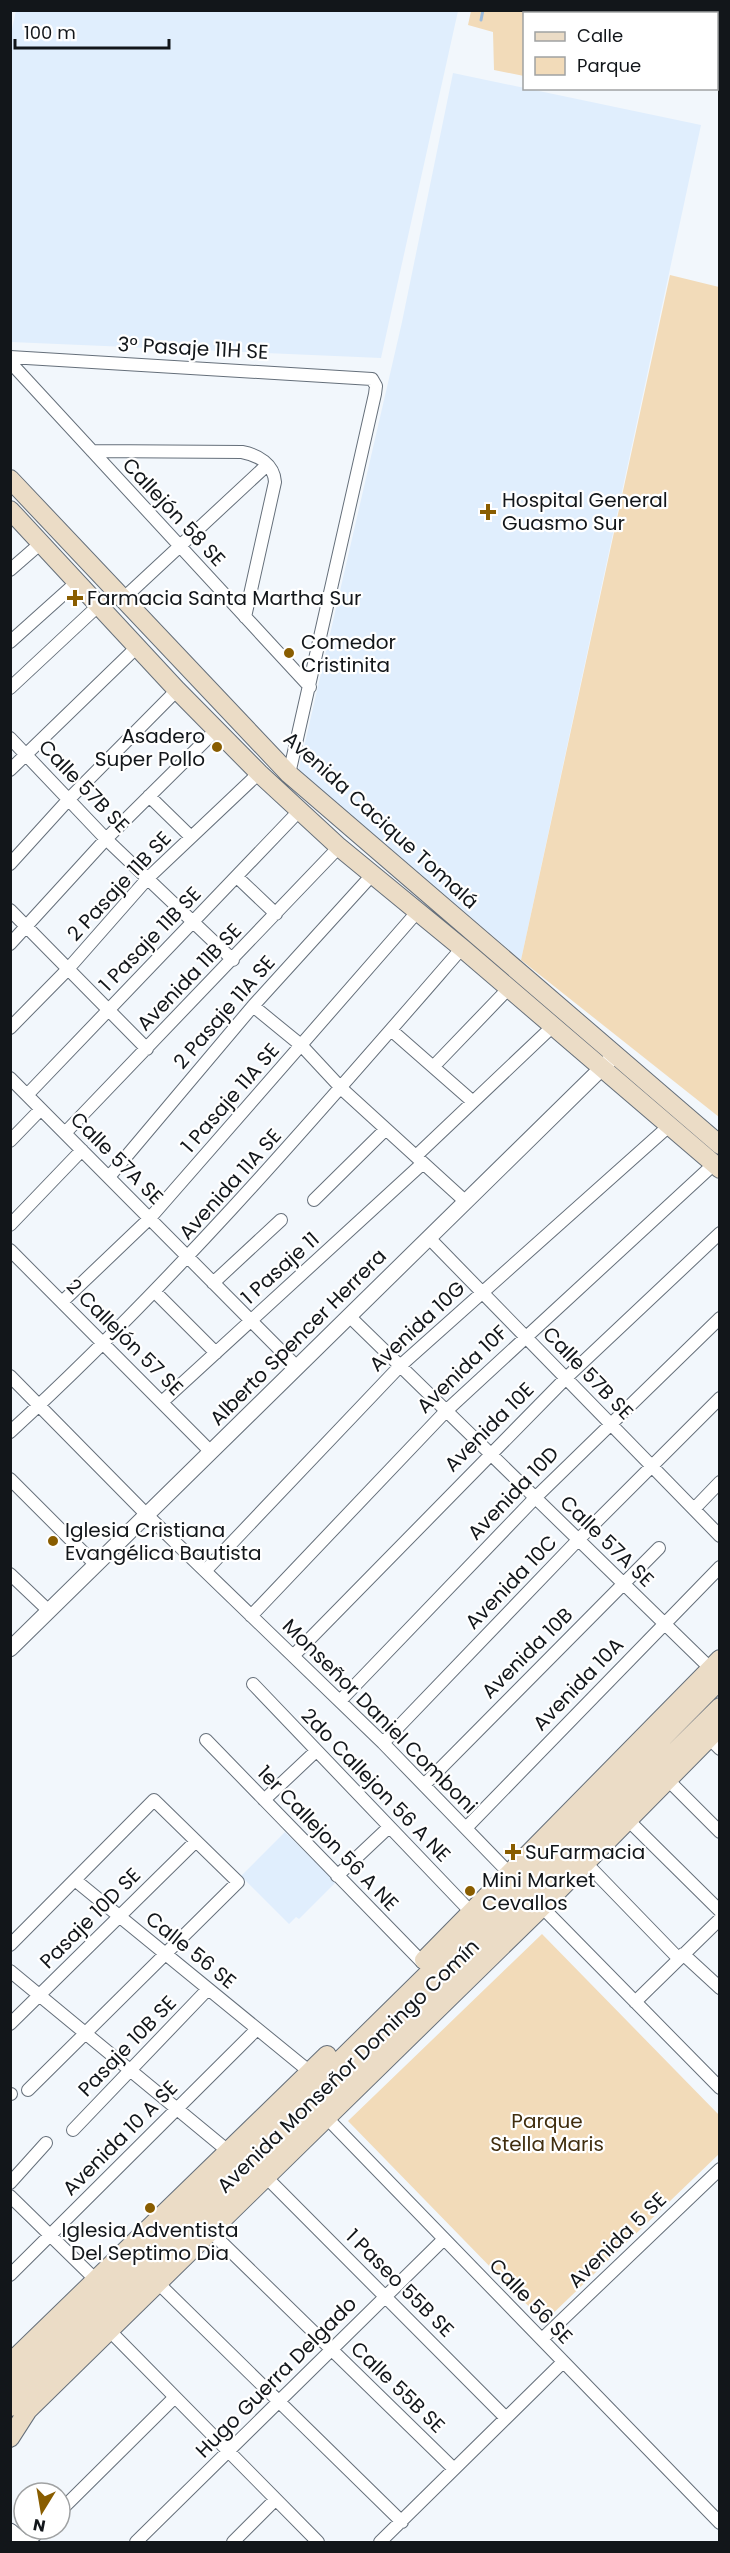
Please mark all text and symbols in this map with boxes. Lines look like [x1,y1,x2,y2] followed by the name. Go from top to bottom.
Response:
[15,12,170,50] scale bar
[523,12,718,90] legend
[24,20,76,45] text: 100 m
[577,23,623,48] text: Calle
[577,53,641,78] text: Parque
[117,330,269,366] street label: 3° Pasaje 11H SE
[116,451,232,573] street label: Callejón 58 SE
[502,486,668,537] place label: Hospital General Guasmo Sur
[479,503,497,521] marker: Hospital General Guasmo Sur
[87,584,361,612] place label: Farmacia Santa Martha Sur
[68,591,82,605] marker: Farmacia Santa Martha Sur
[301,628,396,679] place label: Comedor Cristinita
[282,646,296,660] marker: Comedor Cristinita
[95,722,205,773] place label: Asadero Super Pollo
[277,725,485,915] street label: Avenida Cacique Tomalá
[32,733,136,839] street label: Calle 57B SE
[210,740,224,754] marker: Asadero Super Pollo
[61,825,177,947] street label: 2 Pasaje 11B SE
[93,880,207,998] street label: 1 Pasaje 11B SE
[130,917,248,1037] street label: Avenida 11B SE
[167,949,281,1075] street label: 2 Pasaje 11A SE
[174,1037,286,1159] street label: 1 Pasaje 11A SE
[64,1105,170,1211] street label: Calle 57A SE
[172,1122,288,1246] street label: Avenida 11A SE
[235,1225,325,1311] street label: 1 Pasaje 11
[203,1242,393,1432] street label: Alberto Spencer Herrera
[60,1272,190,1402] street label: 2 Callejón 57 SE
[363,1274,471,1378] street label: Avenida 10G
[410,1319,514,1419] street label: Avenida 10F
[536,1320,640,1426] street label: Calle 57B SE
[438,1376,540,1478] street label: Avenida 10E
[461,1440,565,1546] street label: Avenida 10D
[554,1489,660,1593] street label: Calle 57A SE
[65,1516,262,1567] place label: Iglesia Cristiana Evangélica Bautista
[459,1529,563,1635] street label: Avenida 10C
[46,1534,60,1548] marker: Iglesia Cristiana Evangélica Bautista
[475,1601,579,1705] street label: Avenida 10B
[276,1612,484,1820] street label: Monseñor Daniel Comboni
[526,1631,630,1737] street label: Avenida 10A
[295,1702,457,1868] street label: 2do Callejon 56 A NE
[251,1759,405,1917] street label: 1er Callejon 56 A NE
[525,1838,645,1866] place label: SuFarmacia
[506,1845,520,1859] marker: SuFarmacia
[33,1861,147,1975] street label: Pasaje 10D SE
[482,1866,595,1917] place label: Mini Market Cevallos
[463,1884,477,1898] marker: Mini Market Cevallos
[140,1905,242,1995] street label: Calle 56 SE
[211,1933,485,2199] street label: Avenida Monseñor Domingo Comín
[72,1989,182,2103] street label: Pasaje 10B SE
[56,2074,184,2202] street label: Avenida 10 A SE
[490,2107,604,2158] park label: Parque Stella Maris
[562,2186,672,2294] street label: Avenida 5 SE
[143,2201,157,2215] marker: Iglesia Adventista Del Septimo Dia
[62,2216,238,2267] place label: Iglesia Adventista Del Septimo Dia
[340,2223,460,2343] street label: 1 Paseo 55B SE
[483,2252,579,2350] street label: Calle 56 SE
[189,2290,363,2464] street label: Hugo Guerra Delgado
[345,2335,451,2439] street label: Calle 55B SE
[12,2481,72,2541] north arrow
[31,2513,47,2538] text: N

